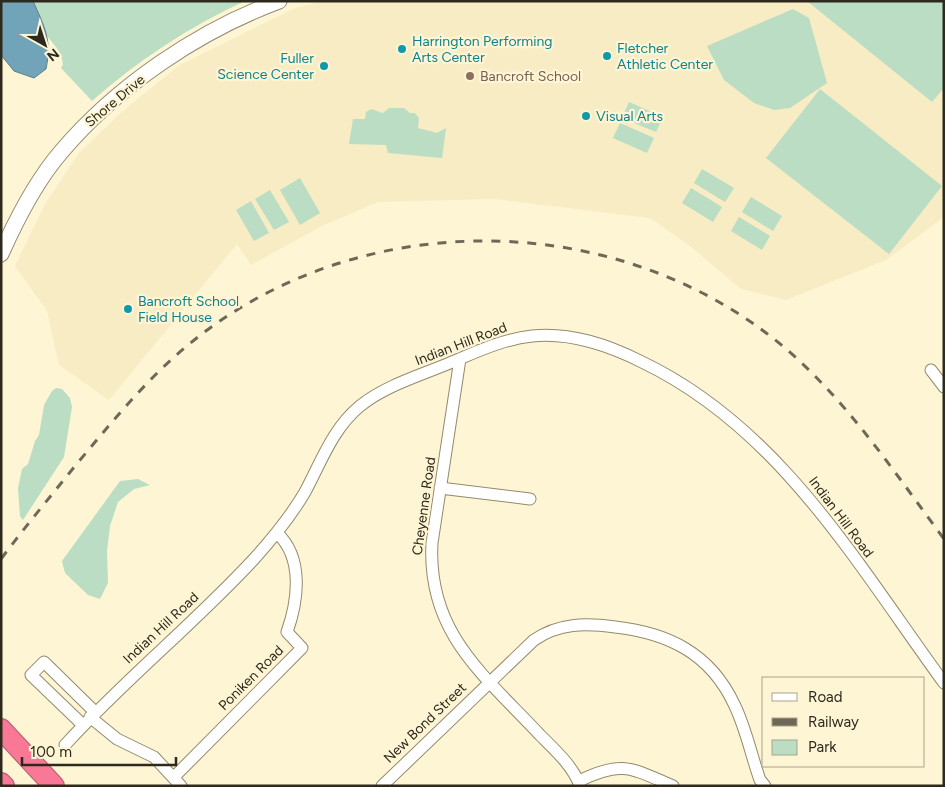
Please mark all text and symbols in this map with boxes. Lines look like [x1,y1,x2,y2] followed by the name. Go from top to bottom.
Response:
[20,20,70,70] north arrow
[412,33,553,66] place label: Harrington Performing Arts Center
[617,40,713,73] place label: Fletcher Athletic Center
[396,43,408,55] marker: Harrington Performing Arts Center
[43,45,62,65] text: N
[217,50,314,83] place label: Fuller Science Center
[601,50,613,62] marker: Fletcher Athletic Center
[318,60,330,72] marker: Fuller Science Center
[480,68,581,85] place label: Bancroft School
[464,70,476,82] marker: Bancroft School
[82,71,149,131] street label: Shore Drive
[596,108,663,125] place label: Visual Arts
[580,110,592,122] marker: Visual Arts
[138,293,239,326] place label: Bancroft School Field House
[122,303,134,315] marker: Bancroft School Field House
[413,319,509,369] street label: Indian Hill Road
[409,456,439,556] street label: Cheyenne Road
[805,473,877,561] street label: Indian Hill Road
[120,589,202,667] street label: Indian Hill Road
[215,642,287,714] street label: Poniken Road
[762,677,925,767] legend
[380,679,470,767] street label: New Bond Street
[808,688,843,706] text: Road
[808,713,859,731] text: Railway
[22,734,176,766] scale bar
[808,738,837,756] text: Park
[30,743,72,761] text: 100 m

